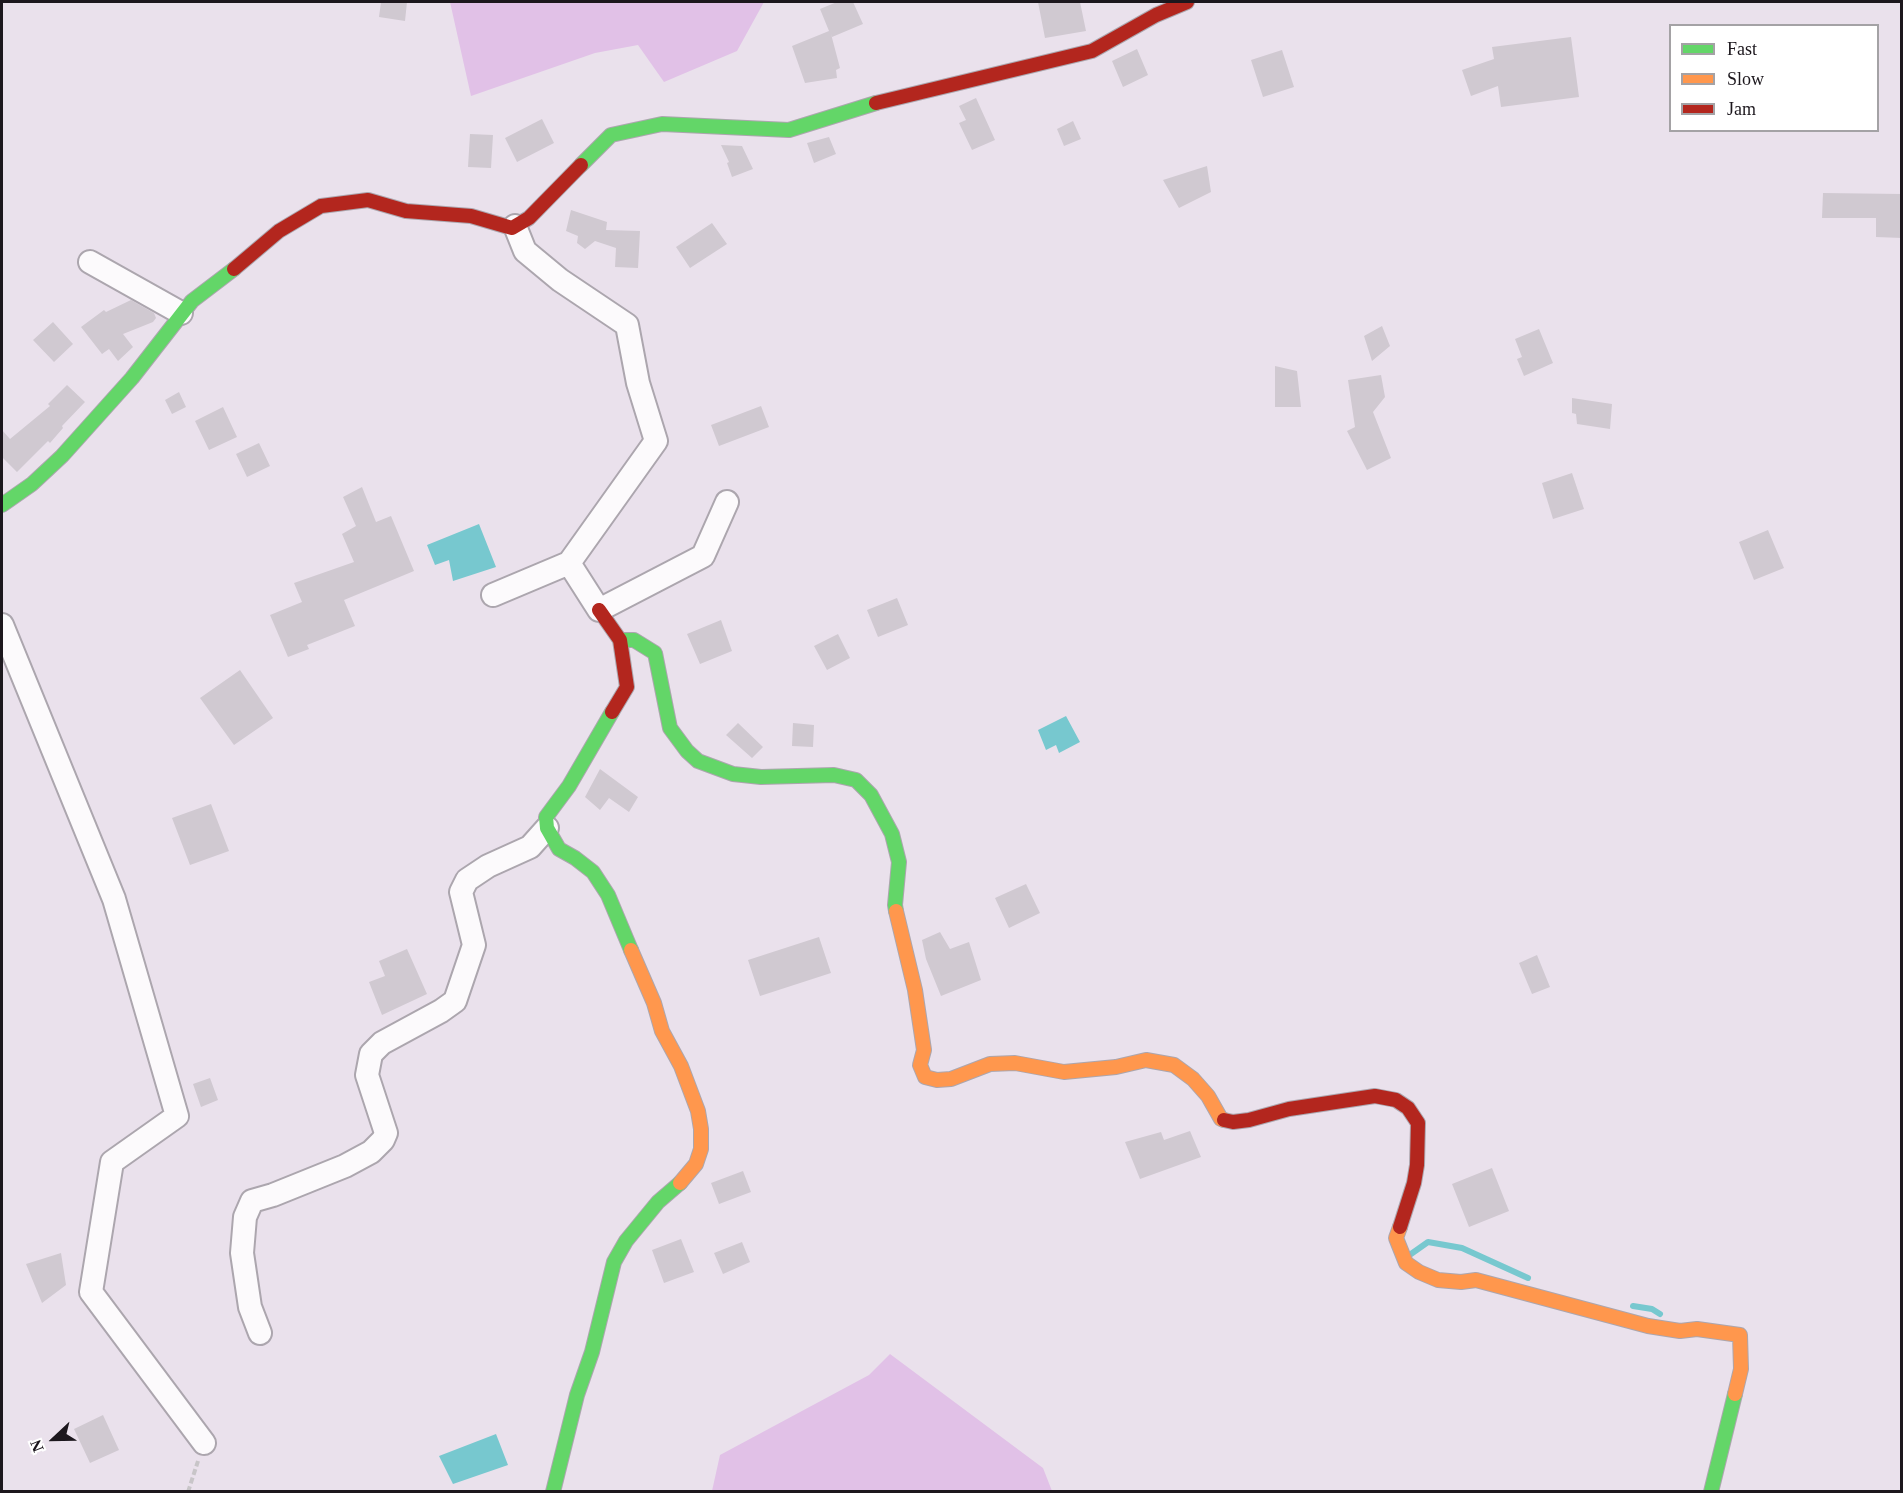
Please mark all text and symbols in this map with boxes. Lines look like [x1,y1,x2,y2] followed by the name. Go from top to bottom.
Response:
[1669,24,1879,132] legend
[1727,39,1757,59] text: Fast
[1727,69,1764,89] text: Slow
[1727,99,1756,119] text: Jam
[24,1409,84,1469] north arrow
[27,1437,47,1454] text: N

